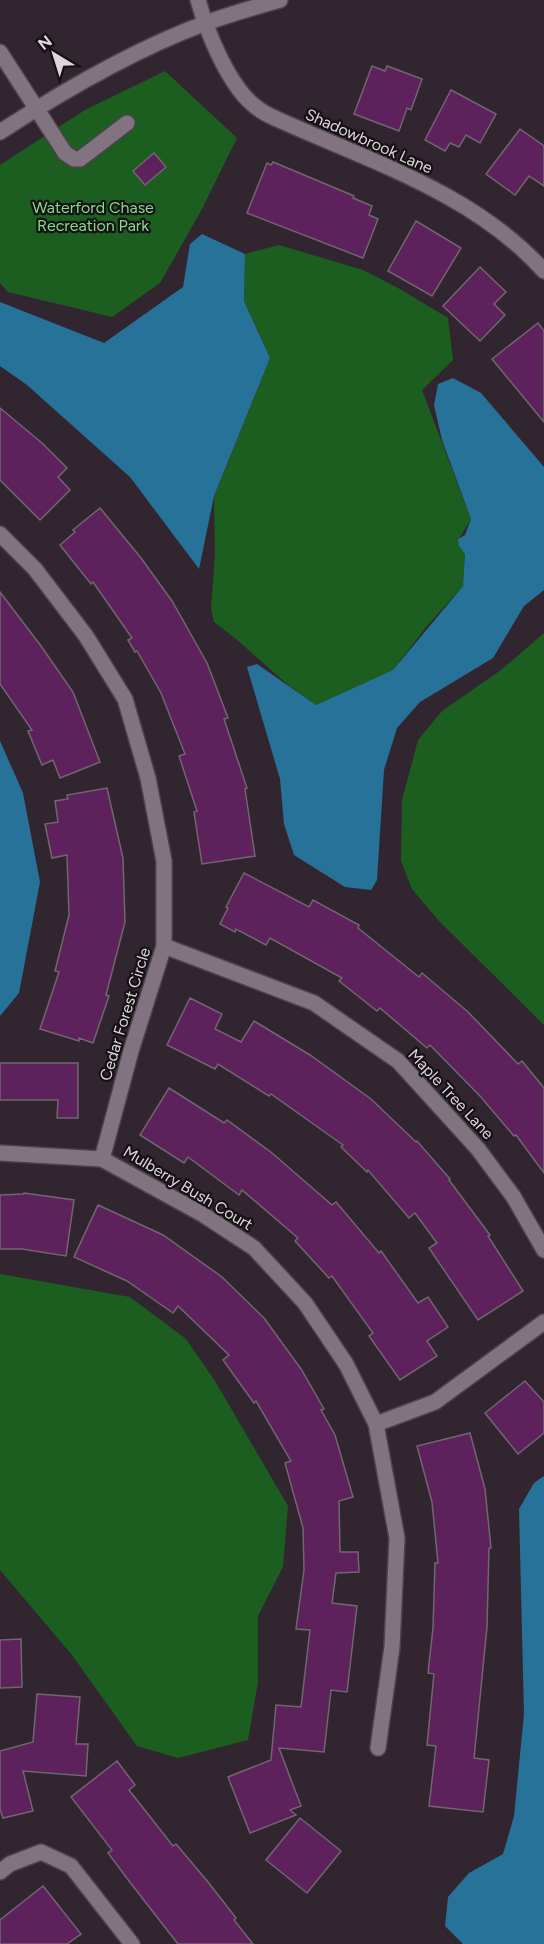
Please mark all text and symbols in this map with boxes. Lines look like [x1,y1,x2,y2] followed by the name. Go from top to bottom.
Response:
[24,24,84,84] north arrow
[34,31,56,54] text: N
[303,104,436,178] street label: Shadowbrook Lane
[32,198,154,235] park label: Waterford Chase Recreation Park
[96,945,154,1083] street label: Cedar Forest Circle
[404,1045,498,1143] street label: Maple Tree Lane
[120,1142,256,1234] street label: Mulberry Bush Court

